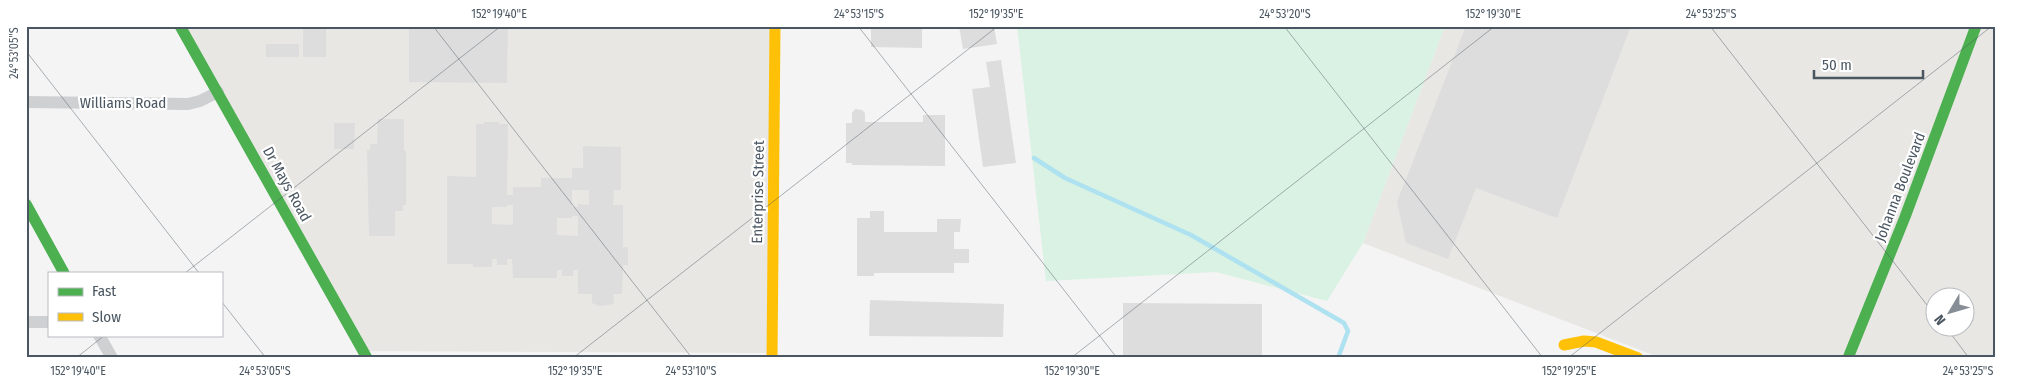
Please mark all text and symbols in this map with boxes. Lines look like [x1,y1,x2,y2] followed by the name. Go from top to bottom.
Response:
[471,7,527,21] text: 152°19'40"E
[834,7,884,21] text: 24°53'15"S
[969,7,1024,21] text: 152°19'35"E
[1259,7,1311,21] text: 24°53'20"S
[1465,7,1521,21] text: 152°19'30"E
[1686,7,1736,21] text: 24°53'25"S
[7,27,21,79] text: 24°53'05"S
[1814,48,1923,80] scale bar
[1822,56,1852,74] text: 50 m
[80,94,166,112] street label: Williams Road
[1871,130,1929,244] street label: Johanna Boulevard
[748,140,768,244] street label: Enterprise Street
[259,143,315,225] street label: Dr Mays Road
[48,272,222,336] legend
[92,282,116,300] text: Fast
[1924,286,1974,336] north arrow
[92,308,121,326] text: Slow
[1931,311,1949,328] text: N
[50,364,106,378] text: 152°19'40"E
[239,364,291,378] text: 24°53'05"S
[548,364,603,378] text: 152°19'35"E
[665,364,717,378] text: 24°53'10"S
[1044,364,1100,378] text: 152°19'30"E
[1542,364,1597,378] text: 152°19'25"E
[1943,364,1993,378] text: 24°53'25"S

